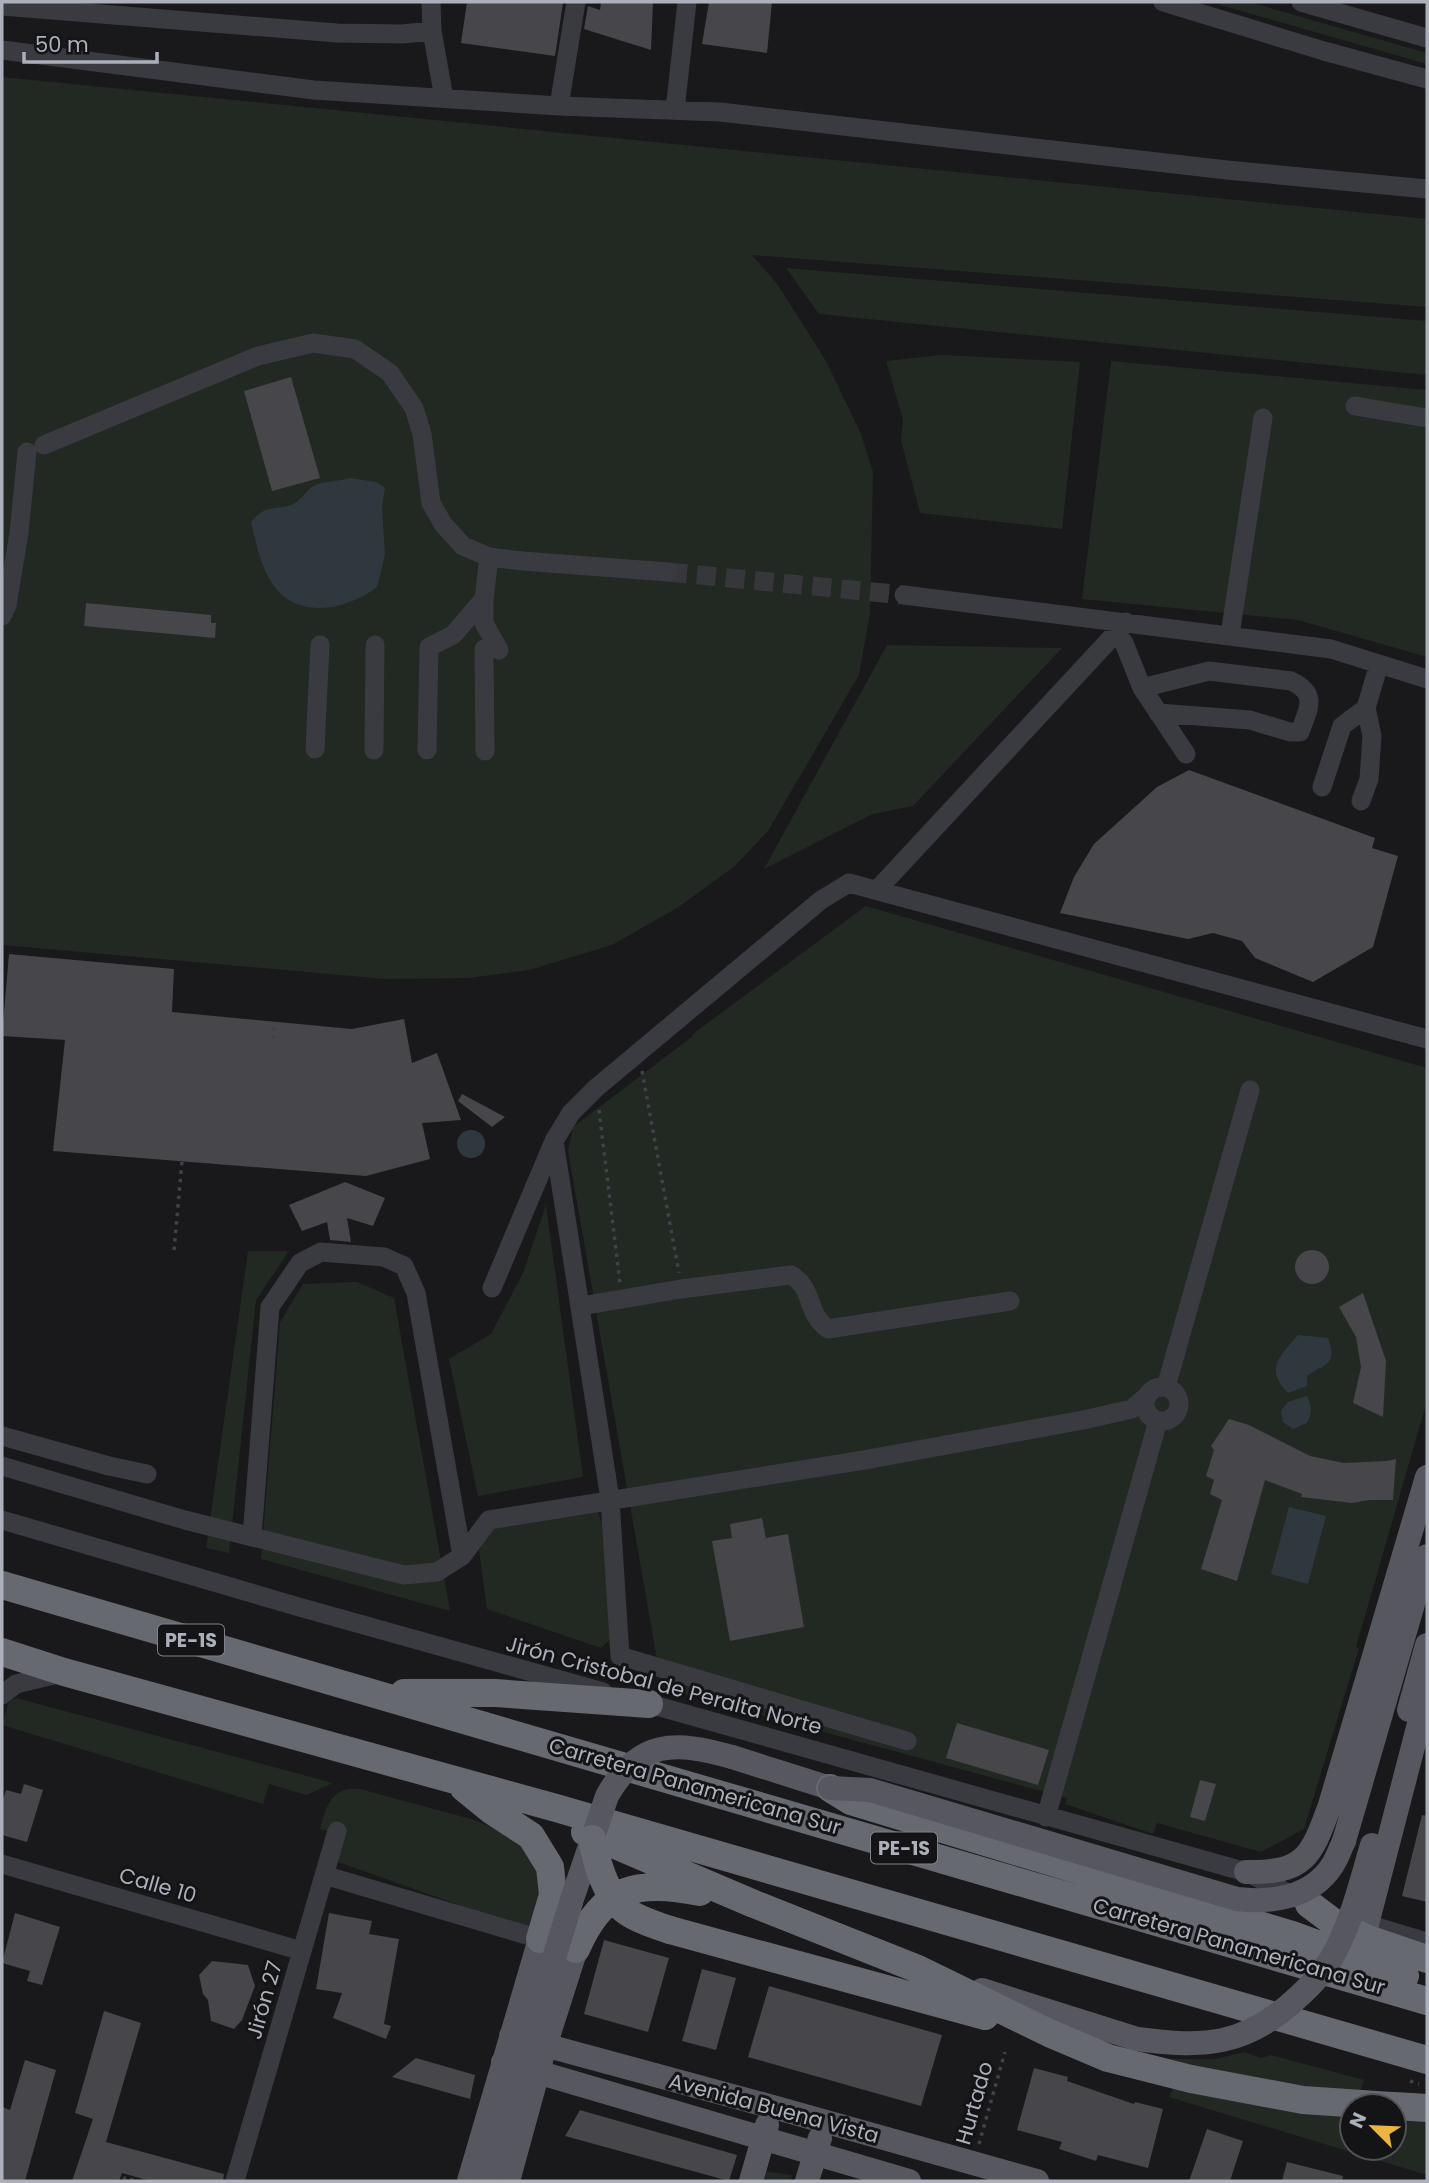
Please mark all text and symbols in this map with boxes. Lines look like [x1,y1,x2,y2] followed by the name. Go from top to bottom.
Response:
[24,21,158,65] scale bar
[35,30,89,59] text: 50 m
[158,1624,224,1656] road number: PE-1S
[503,1629,825,1741] street label: Jirón Cristobal de Peralta Norte
[545,1730,845,1842] street label: Carretera Panamericana Sur
[871,1832,937,1864] road number: PE-1S
[116,1860,200,1910] street label: Calle 10
[1089,1890,1389,2002] street label: Carretera Panamericana Sur
[239,1957,289,2043] street label: Jirón 27
[948,2058,1000,2148] street label: Hurtado
[666,2066,882,2150] street label: Avenida Buena Vista
[1338,2092,1408,2162] north arrow
[1343,2108,1373,2132] text: N

